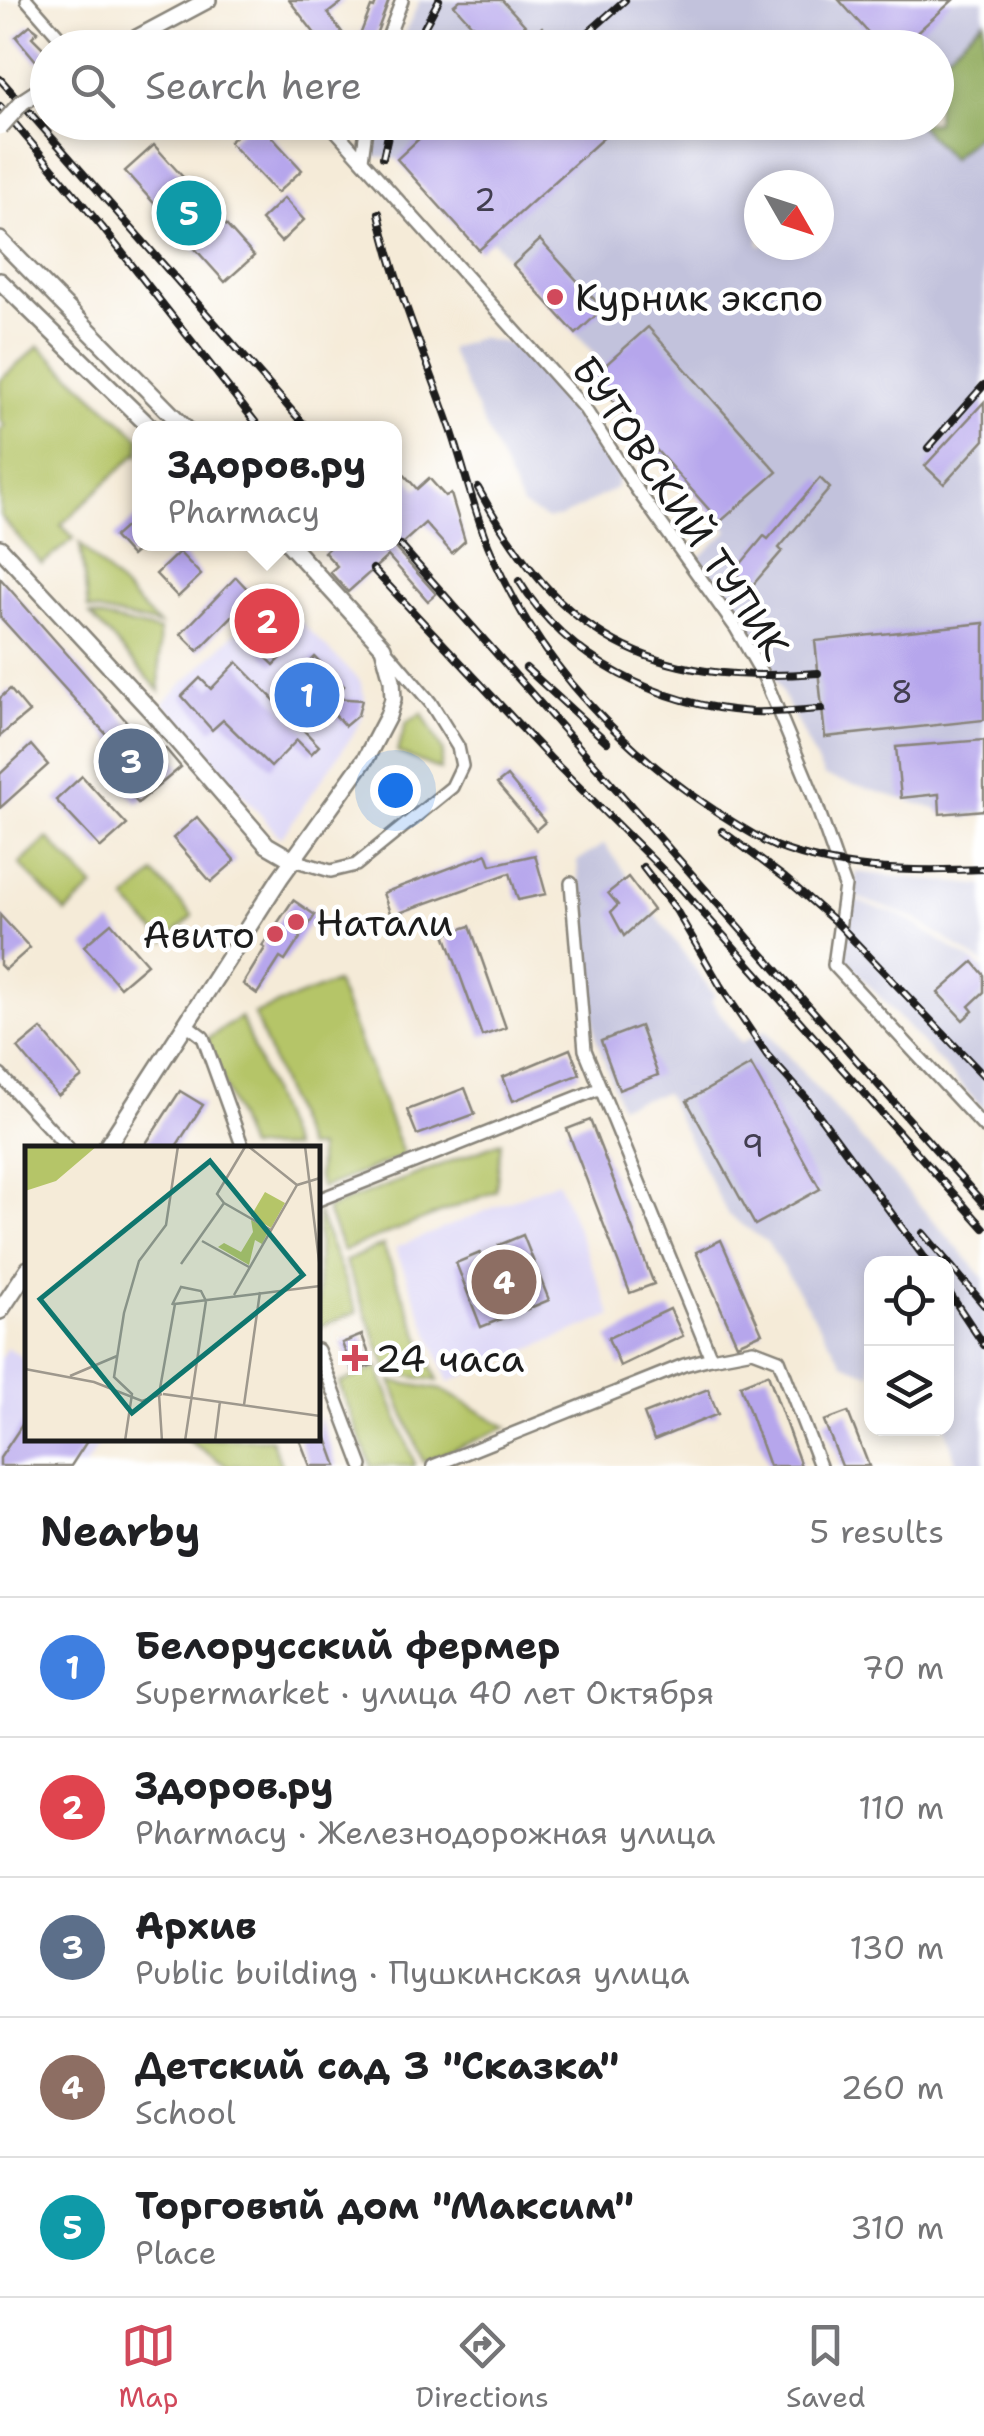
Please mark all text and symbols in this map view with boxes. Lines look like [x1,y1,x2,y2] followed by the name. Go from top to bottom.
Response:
[30,30,954,140] search box
[65,58,120,113] icon: search
[145,60,362,111] text: Search here
[744,170,834,260] north arrow
[156,176,222,250] pin: 5
[474,178,496,221] house number: 2
[575,272,824,323] place label: Курник экспо
[544,286,566,308] marker: Курник экспо
[560,346,802,670] street label: БУТОВСКИЙ ТУПИК
[132,421,402,551] popup
[168,439,366,490] text: Здоров.ру
[168,490,320,533] text: Pharmacy
[234,584,300,658] pin: 2
[274,658,340,732] pin: 1
[891,670,913,713] house number: 8
[98,724,164,798] pin: 3
[370,765,421,816] your location
[316,897,453,948] place label: Натали
[143,909,255,960] place label: Авито
[285,911,307,933] marker: Натали
[264,923,286,945] marker: Авито
[742,1124,764,1167] house number: 9
[25,1146,320,1441] inset map
[472,1244,536,1320] pin: 4
[864,1256,954,1436] map controls
[864,1256,954,1346] button: locate
[375,1333,525,1384] place label: 24 часа
[864,1346,954,1436] button: layers
[344,1347,366,1369] marker: 24 часа
[40,1503,200,1559] text: Nearby
[809,1510,944,1553] text: 5 results
[135,1620,560,1671] text: Белорусский фермер
[65,1646,80,1689] text: 1
[861,1646,944,1689] text: 70 m
[135,1671,714,1714] text: Supermarket · улица 40 лет Октября
[135,1760,333,1811] text: Здоров.ру
[61,1786,84,1829] text: 2
[858,1786,944,1829] text: 110 m
[135,1811,715,1854] text: Pharmacy · Железнодорожная улица
[135,1900,257,1951] text: Архив
[61,1926,84,1969] text: 3
[849,1926,944,1969] text: 130 m
[135,1951,690,1994] text: Public building · Пушкинская улица
[135,2040,619,2091] text: Детский сад 3 "Сказка"
[61,2066,84,2109] text: 4
[841,2066,944,2109] text: 260 m
[135,2091,236,2134] text: School
[135,2180,634,2231] text: Торговый дом "Максим"
[62,2206,83,2249] text: 5
[850,2206,944,2249] text: 310 m
[135,2231,217,2274] text: Place
[119,2318,178,2416] tab: Map
[415,2318,549,2416] tab: Directions
[786,2318,865,2416] tab: Saved

